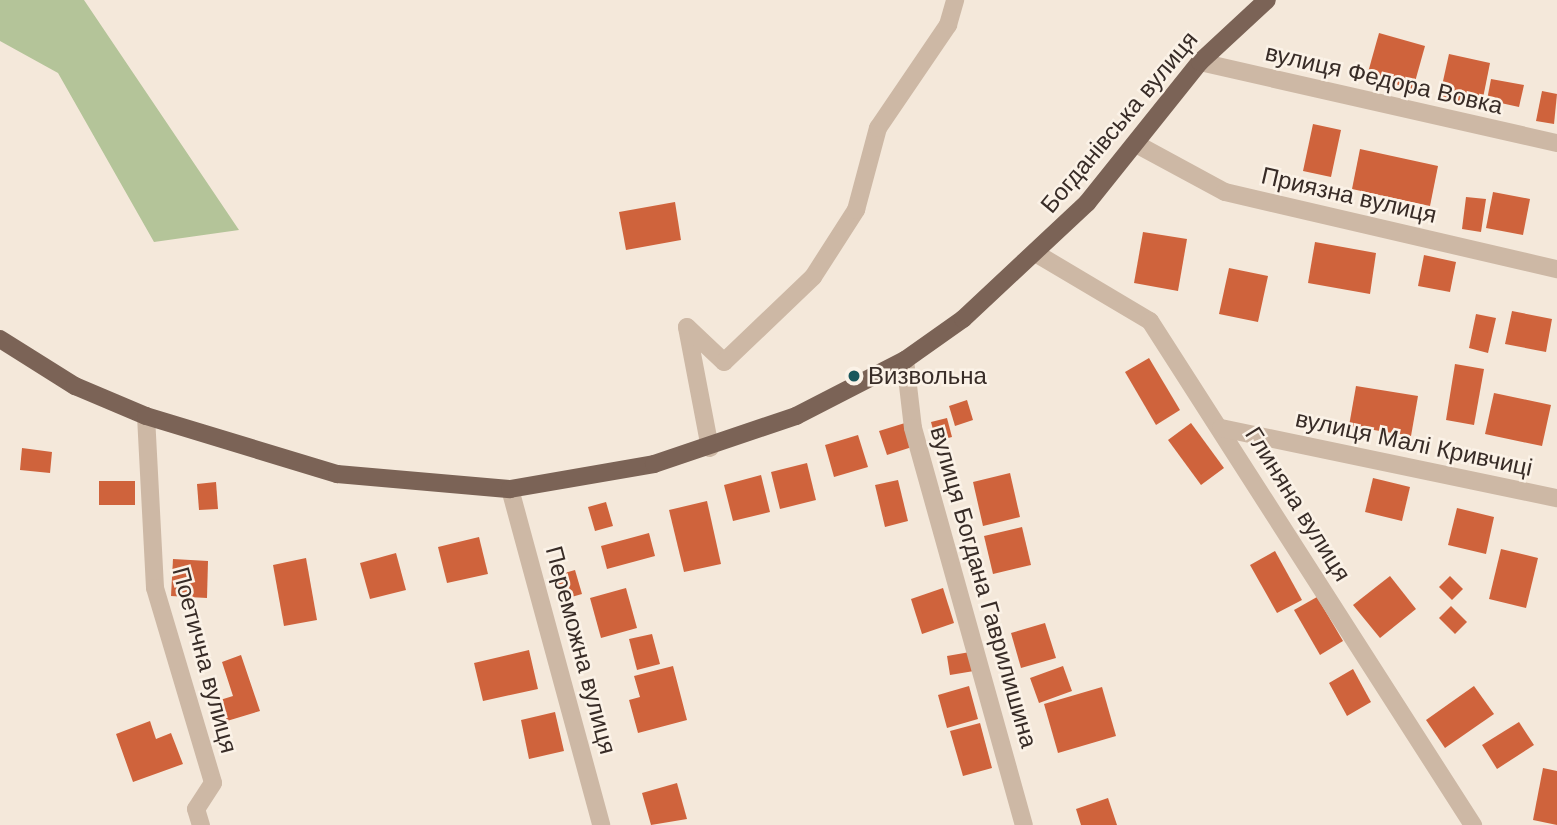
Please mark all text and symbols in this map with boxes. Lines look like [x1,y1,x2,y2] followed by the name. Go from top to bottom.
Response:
[1035,25,1203,219] street label: Богданівська вулиця
[1262,38,1506,120] street label: вулиця Федора Вовка
[1258,161,1440,229] street label: Приязна вулиця
[868,362,987,390] place label: Визвольна
[846,368,862,384] marker: Визвольна
[1293,404,1535,482] street label: вулиця Малі Кривчиці
[1239,422,1357,586] street label: Глиняна вулиця
[924,423,1044,751] street label: вулиця Богдана Гаврилишина
[539,543,623,757] street label: Переможна вулиця
[166,564,244,756] street label: Поетична вулиця

